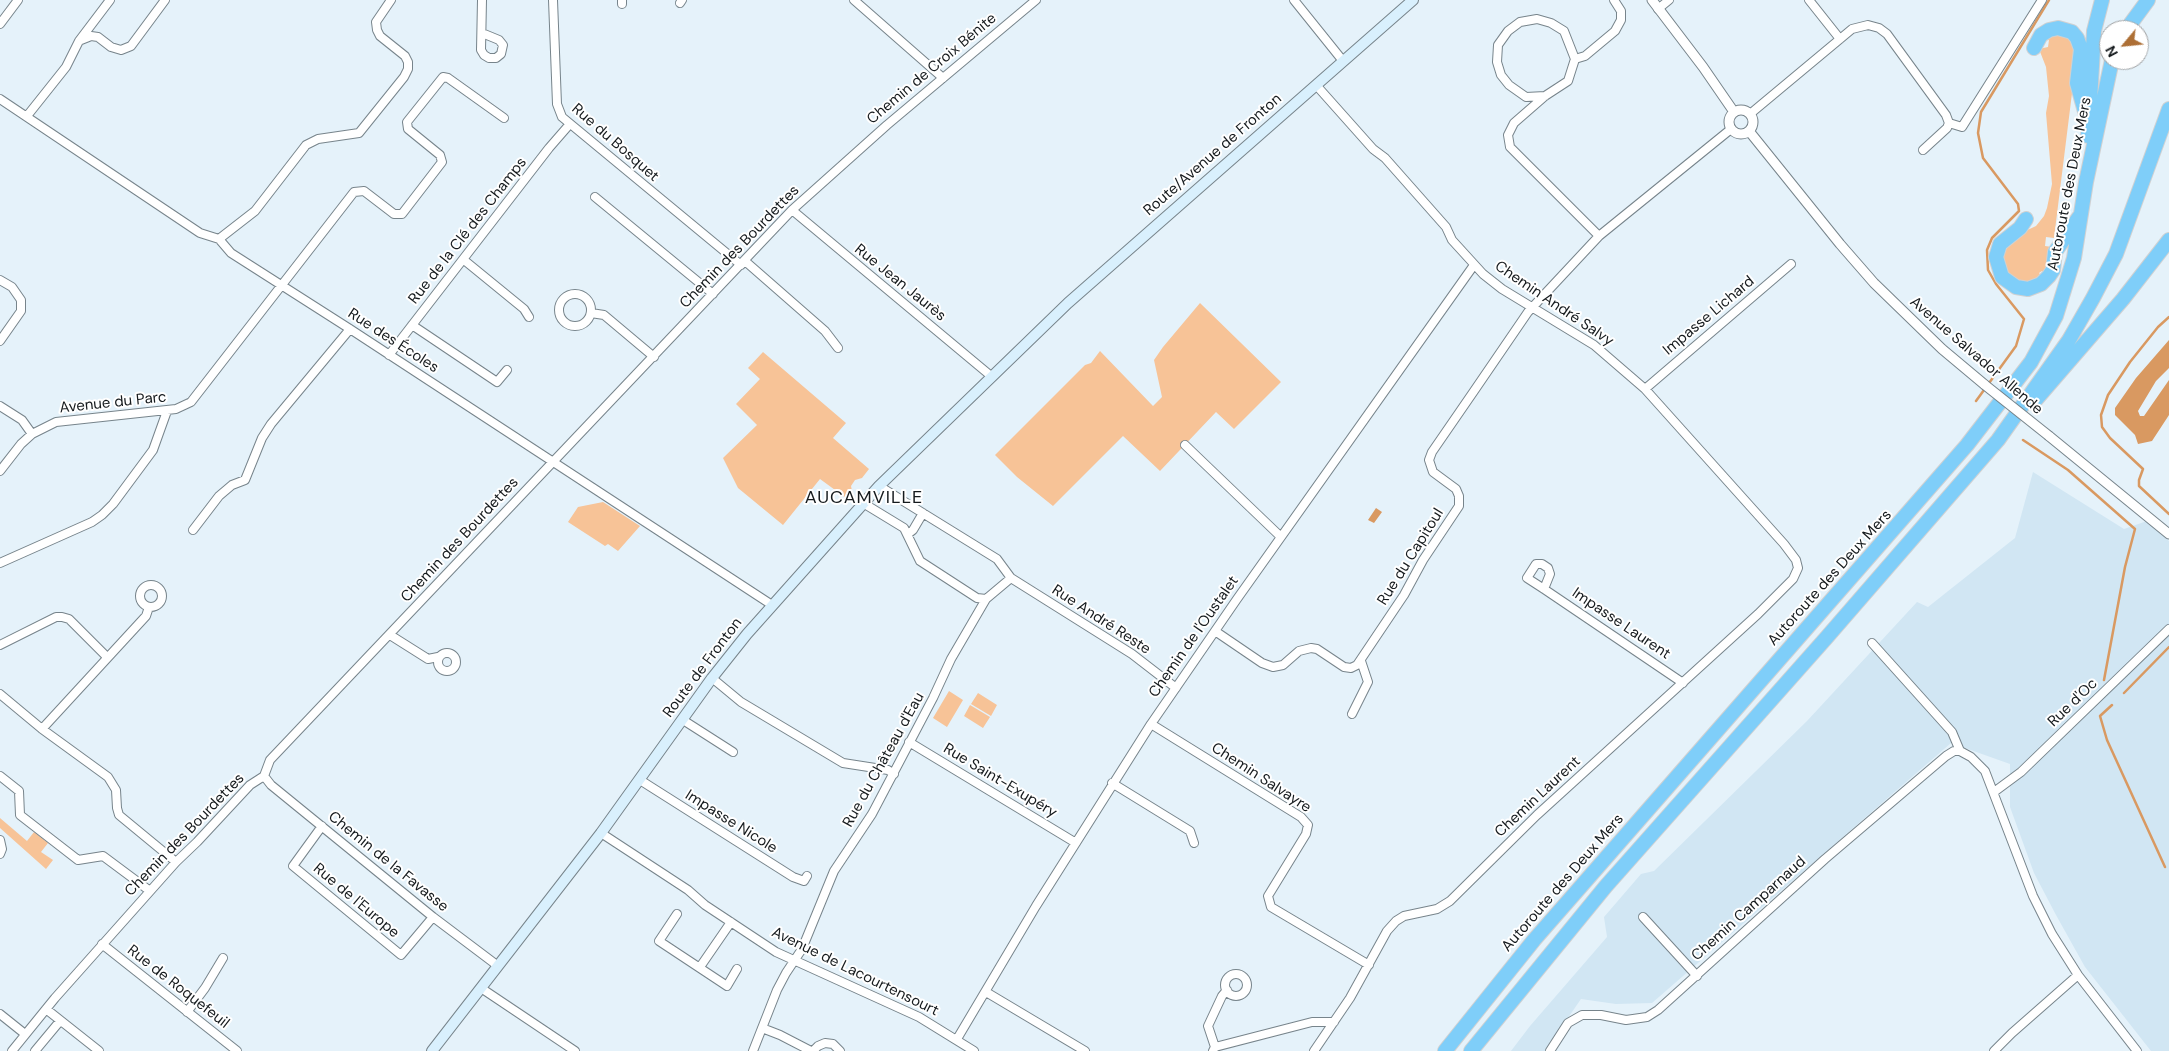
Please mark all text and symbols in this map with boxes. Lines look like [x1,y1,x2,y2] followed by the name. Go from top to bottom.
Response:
[864,10,1000,128] street label: Chemin de Croix Bénite
[2099,20,2149,70] north arrow
[2101,43,2122,60] text: N
[1140,90,1286,220] street label: Route/Avenue de Fronton
[2044,96,2096,272] street label: Autoroute des Deux Mers
[568,100,662,186] street label: Rue du Bosquet
[405,154,531,308] street label: Rue de la Clé des Champs
[677,182,803,312] street label: Chemin des Bourdettes
[851,241,949,325] street label: Rue Jean Jaurès
[1491,257,1617,351] street label: Chemin André Salvy
[1660,273,1758,359] street label: Impasse Lichard
[1906,293,2046,419] street label: Avenue Salvador Allende
[344,305,442,377] street label: Rue des Écoles
[59,388,167,418] street label: Avenue du Parc
[398,474,522,606] street label: Chemin des Bourdettes
[804,487,924,509] district label: AUCAMVILLE
[1374,505,1448,609] street label: Rue du Capitoul
[1764,506,1896,650] street label: Autoroute des Deux Mers
[1145,573,1243,701] street label: Chemin de l'Oustalet
[1048,581,1154,659] street label: Rue André Reste
[1568,584,1674,664] street label: Impasse Laurent
[660,615,746,721] street label: Route de Fronton
[2044,675,2102,731] street label: Rue d'Oc
[839,689,929,831] street label: Rue du Château d'Eau
[1208,739,1314,817] street label: Chemin Salvayre
[940,740,1060,822] street label: Rue Saint-Exupéry
[1491,753,1585,841] street label: Chemin Laurent
[122,770,248,900] street label: Chemin des Bourdettes
[682,786,780,858] street label: Impasse Nicole
[324,808,452,916] street label: Chemin de la Favasse
[1498,811,1628,955] street label: Autoroute des Deux Mers
[1688,853,1810,965] street label: Chemin Camparnaud
[309,860,403,942] street label: Rue de l'Europe
[768,924,942,1020] street label: Avenue de Lacourtensourt
[123,942,233,1032] street label: Rue de Roquefeuil

